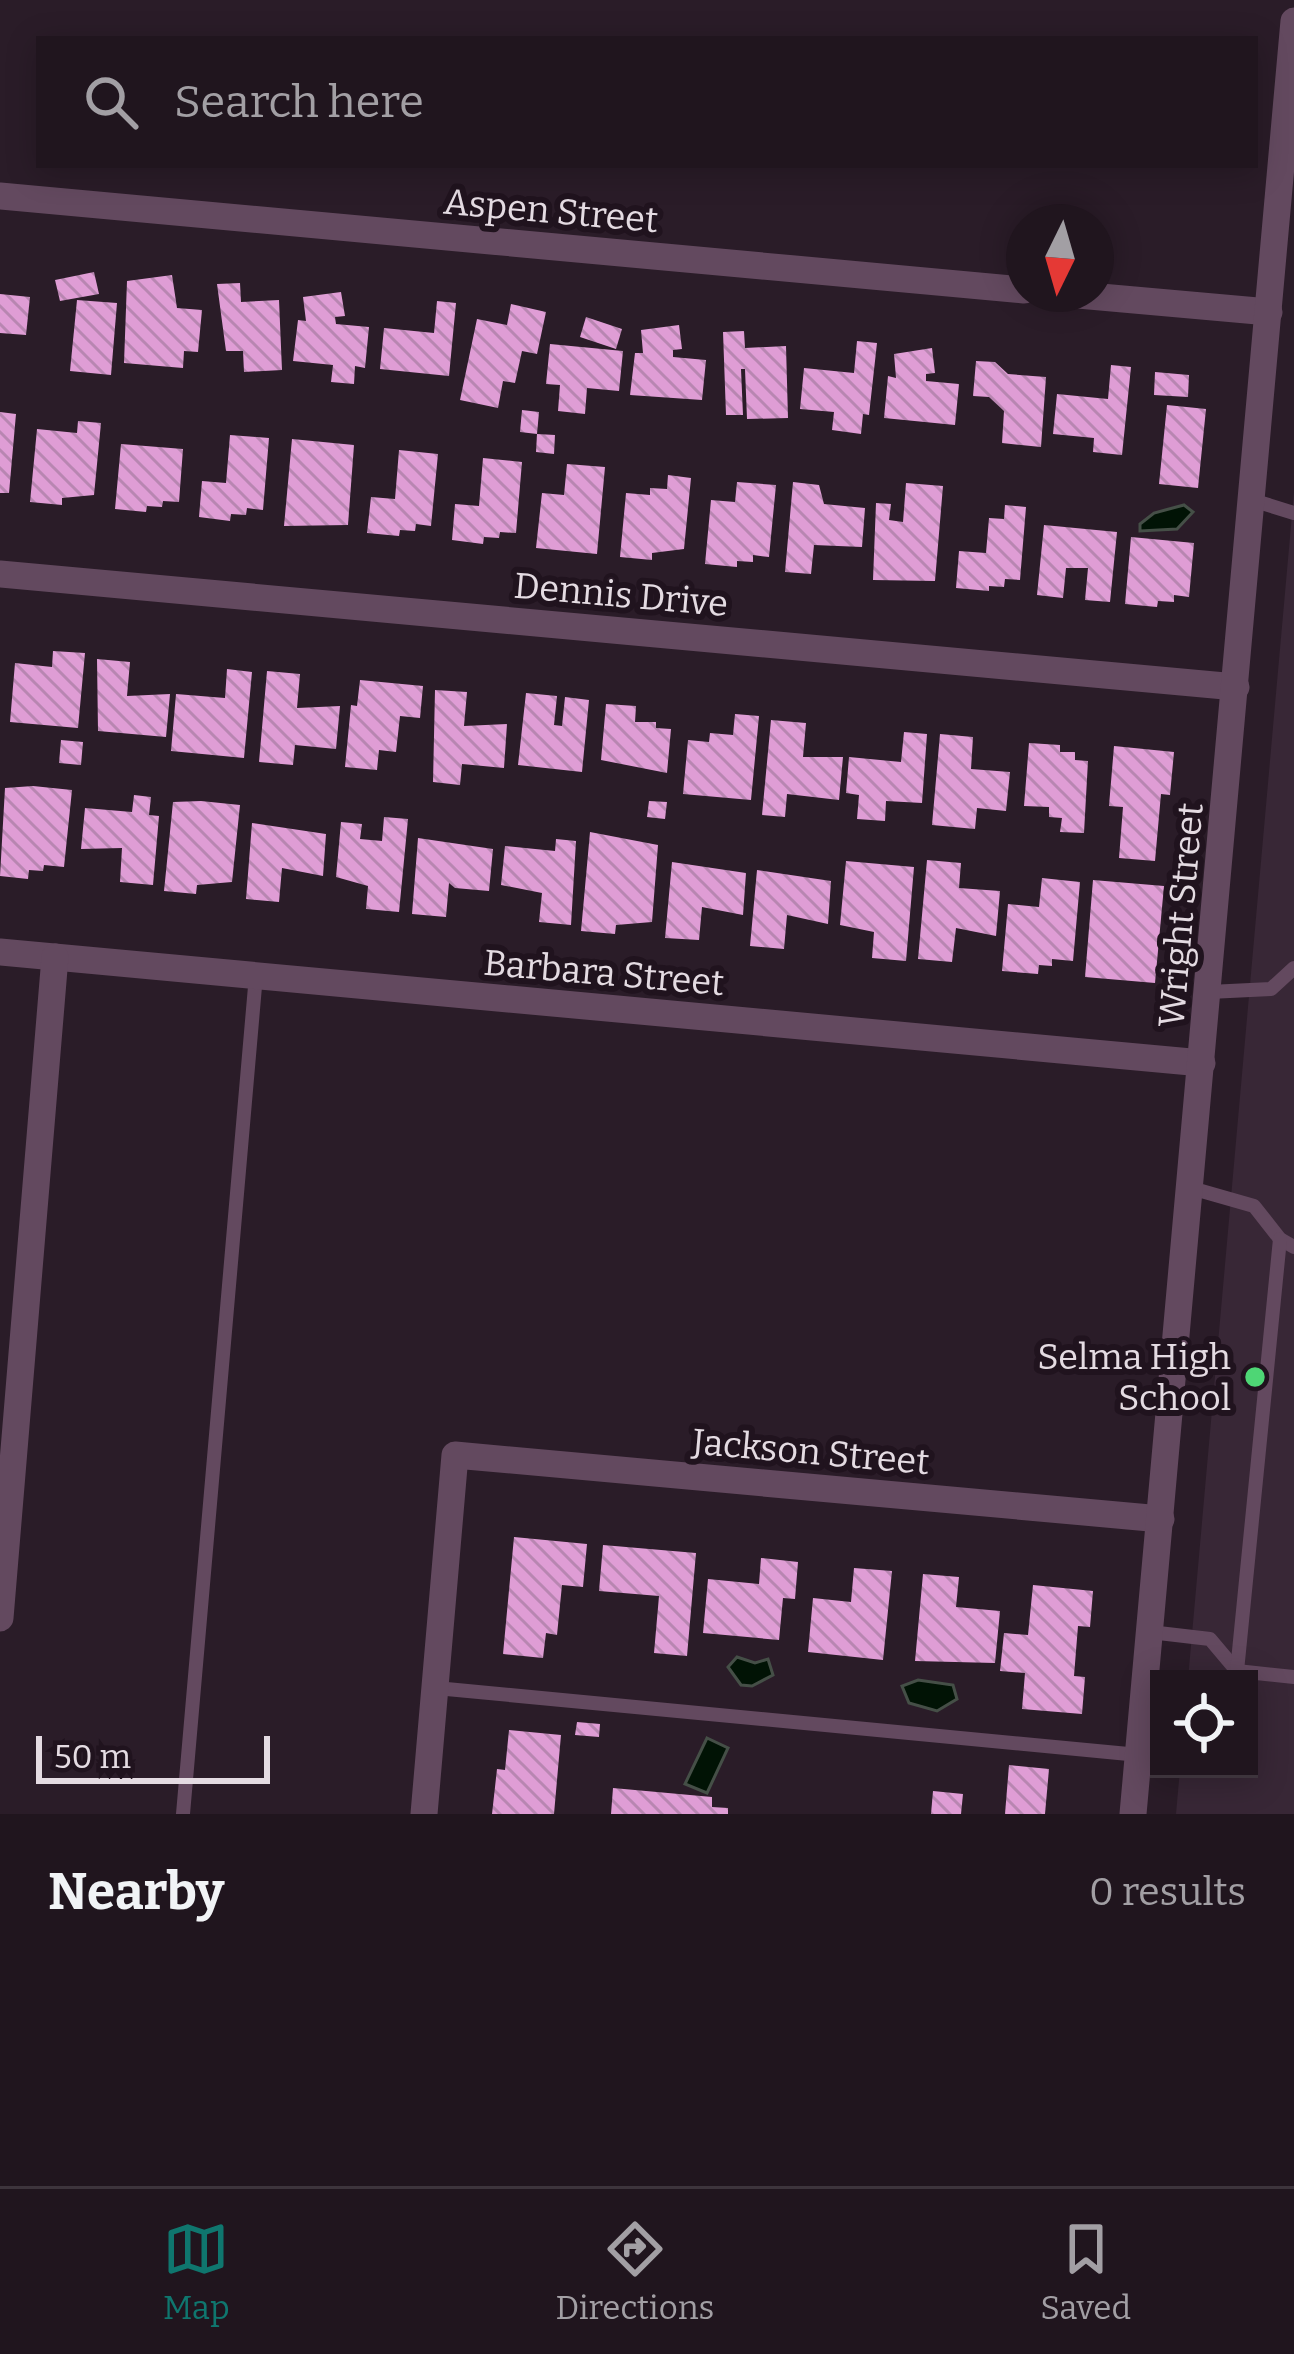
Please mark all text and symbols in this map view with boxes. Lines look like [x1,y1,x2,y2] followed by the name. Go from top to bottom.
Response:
[36,36,1258,168] search box
[78,69,144,135] icon: search
[174,75,424,129] text: Search here
[442,180,660,242] street label: Aspen Street
[1006,204,1114,312] north arrow
[512,564,730,626] street label: Dennis Drive
[1149,801,1213,1029] street label: Wright Street
[482,941,726,1005] street label: Barbara Street
[1037,1335,1231,1420] place label: Selma High School
[1242,1364,1268,1390] marker: Selma High School
[690,1420,931,1484] street label: Jackson Street
[1150,1670,1258,1778] map controls
[1150,1670,1258,1778] button: locate
[36,1730,270,1783] scale bar
[54,1737,131,1777] text: 50 m
[48,1861,224,1923] text: Nearby
[1089,1869,1246,1915] text: 0 results
[163,2216,230,2328] tab: Map
[556,2216,714,2328] tab: Directions
[1040,2216,1131,2328] tab: Saved

